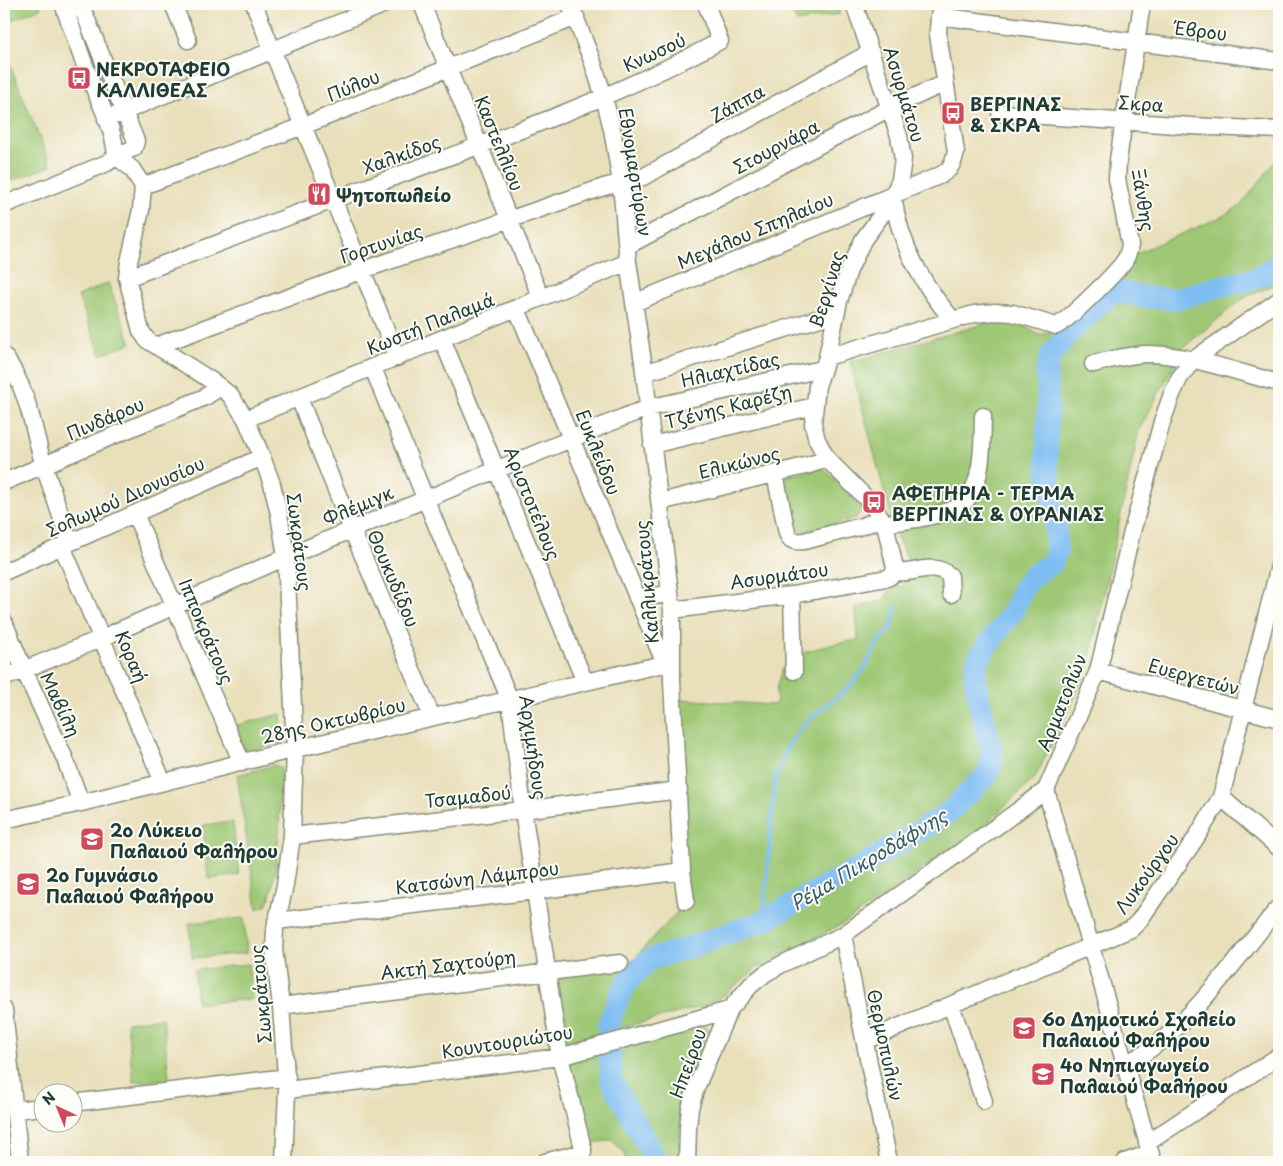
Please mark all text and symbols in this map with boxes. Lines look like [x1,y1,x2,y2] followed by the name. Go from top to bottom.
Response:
[1171,13,1229,47] street label: Έβρου
[618,26,690,78] street label: Κνωσού
[878,43,932,145] street label: Ασυρμάτου
[96,55,230,103] place label: ΝΕΚΡΟΤΑΦΕΙΟ ΚΑΛΛΙΘΕΑΣ
[322,62,384,108] street label: Πύλου
[66,65,92,91] bus stop icon: ΝΕΚΡΟΤΑΦΕΙΟ ΚΑΛΛΙΘΕΑΣ
[705,77,769,129] street label: Ζάππα
[1117,88,1165,118] street label: Σκρα
[970,90,1061,138] place label: ΒΕΡΓΙΝΑΣ & ΣΚΡΑ
[469,91,531,195] street label: Καστελλίου
[940,100,966,126] bus stop icon: ΒΕΡΓΙΝΑΣ & ΣΚΡΑ
[612,106,660,238] street label: Εθνομαρτύρων
[728,112,824,180] street label: Στουρνάρα
[358,127,444,181] street label: Χαλκίδος
[1126,167,1162,233] street label: Ξάνθης
[306,181,332,207] restaurant icon: Ψητοπωλείο
[336,181,451,208] place label: Ψητοπωλείο
[673,185,837,275] street label: Μεγάλου Σπηλαίου
[336,216,426,270] street label: Γορτυνίας
[801,247,851,331] street label: Βεργίνας
[362,285,498,361] street label: Κωστή Παλαμά
[678,345,782,393] street label: Ηλιαχτίδας
[662,377,794,435] street label: Τζένης Καρέζη
[62,390,148,446] street label: Πινδάρου
[570,405,628,499] street label: Ευκλείδου
[696,439,782,485] street label: Ελικώνος
[498,442,568,564] street label: Αριστοτέλους
[42,449,208,543] street label: Σολωμού Διονυσίου
[318,478,398,532] street label: Φλέμιγκ
[892,479,1104,527] place label: ΑΦΕΤΗΡΙΑ - ΤΕΡΜΑ ΒΕΡΓΙΝΑΣ & ΟΥΡΑΝΙΑΣ
[861,489,887,515] bus stop icon: ΑΦΕΤΗΡΙΑ - ΤΕΡΜΑ ΒΕΡΓΙΝΑΣ & ΟΥΡΑΝΙΑΣ
[281,491,319,593] street label: Σωκράτους
[627,519,665,645] street label: Καλλικράτους
[361,525,427,631] street label: Θουκυδίδου
[728,555,830,595] street label: Ασυρμάτου
[173,574,241,688] street label: Ιπποκράτους
[109,626,155,686] street label: Κοραή
[1029,649,1093,755] street label: Αρματολών
[1145,651,1243,701] street label: Ευεργετών
[34,667,88,741] street label: Μαβίλη
[258,690,408,750] street label: 28ης Οκτωβρίου
[513,693,555,801] street label: Αρχιμήδους
[424,778,512,814] street label: Τσαμαδού
[784,800,954,917] water label: Ρέμα Πικροδάφνης
[110,816,278,864] place label: 2ο Λύκειο Παλαιού Φαλήρου
[79,826,105,852] school or university icon: 2ο Λύκειο Παλαιού Φαλήρου
[1107,827,1185,919] street label: Λυκούργου
[394,854,560,900] street label: Κατσώνη Λάμπρου
[46,861,214,909] place label: 2ο Γυμνάσιο Παλαιού Φαλήρου
[15,871,41,897] school or university icon: 2ο Γυμνάσιο Παλαιού Φαλήρου
[379,942,517,986] street label: Ακτή Σαχτούρη
[242,944,278,1044] street label: Σωκράτους
[861,987,911,1103] street label: Θερμοπυλών
[1042,1005,1236,1053] place label: 6ο Δημοτικό Σχολείο Παλαιού Φαλήρου
[1011,1015,1037,1041] school or university icon: 6ο Δημοτικό Σχολείο Παλαιού Φαλήρου
[439,1017,575,1065] street label: Κουντουριώτου
[662,1024,712,1102] street label: Ηπείρου
[1060,1051,1228,1099] place label: 4ο Νηπιαγωγείο Παλαιού Φαλήρου
[1030,1061,1056,1087] school or university icon: 4ο Νηπιαγωγείο Παλαιού Φαλήρου
[32,1084,82,1134] north arrow
[37,1087,60,1110] text: N

